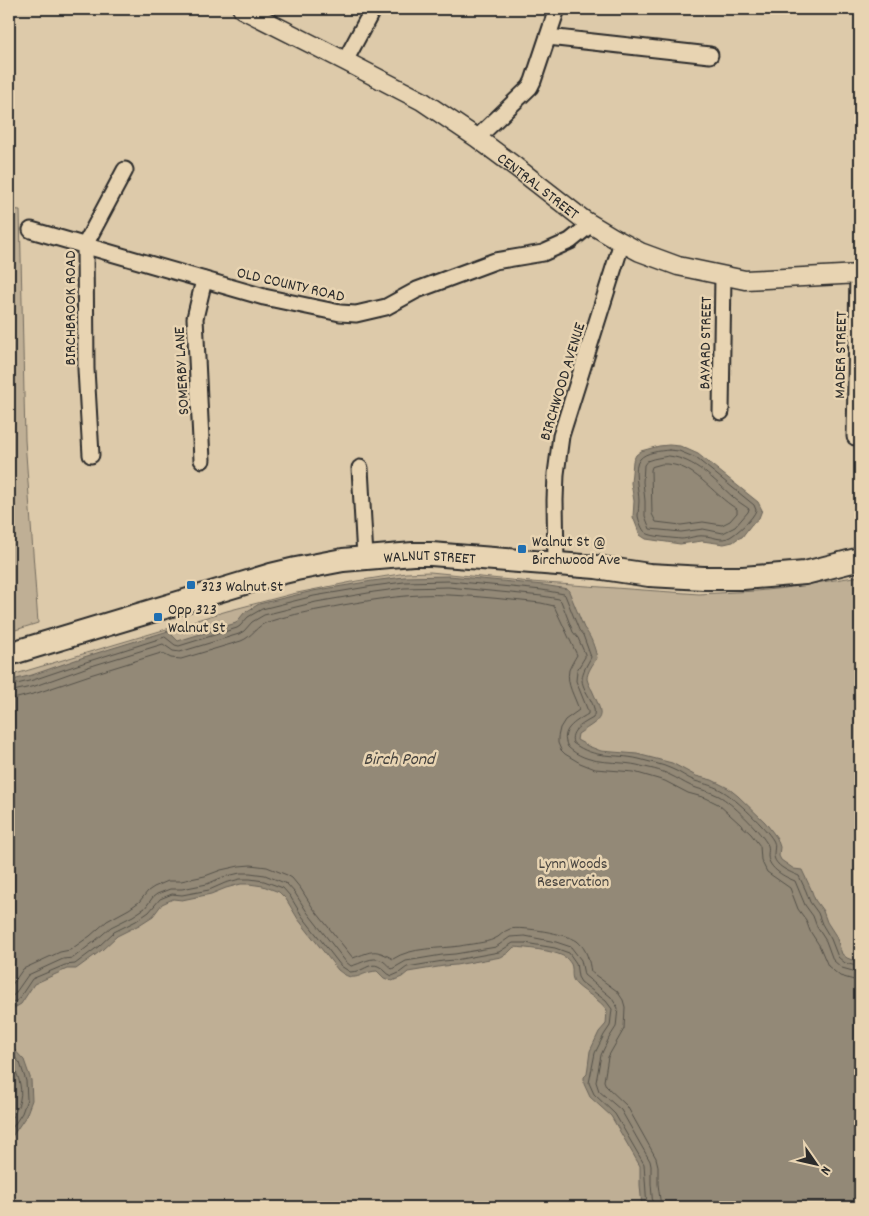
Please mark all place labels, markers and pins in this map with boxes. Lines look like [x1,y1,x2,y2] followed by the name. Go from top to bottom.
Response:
[532,531,620,572] place label: Walnut St @ Birchwood Ave
[516,543,528,555] marker: Walnut St @ Birchwood Ave
[201,576,283,599] place label: 323 Walnut St
[185,579,197,591] marker: 323 Walnut St
[168,599,225,640] place label: Opp 323 Walnut St
[152,611,164,623] marker: Opp 323 Walnut St

